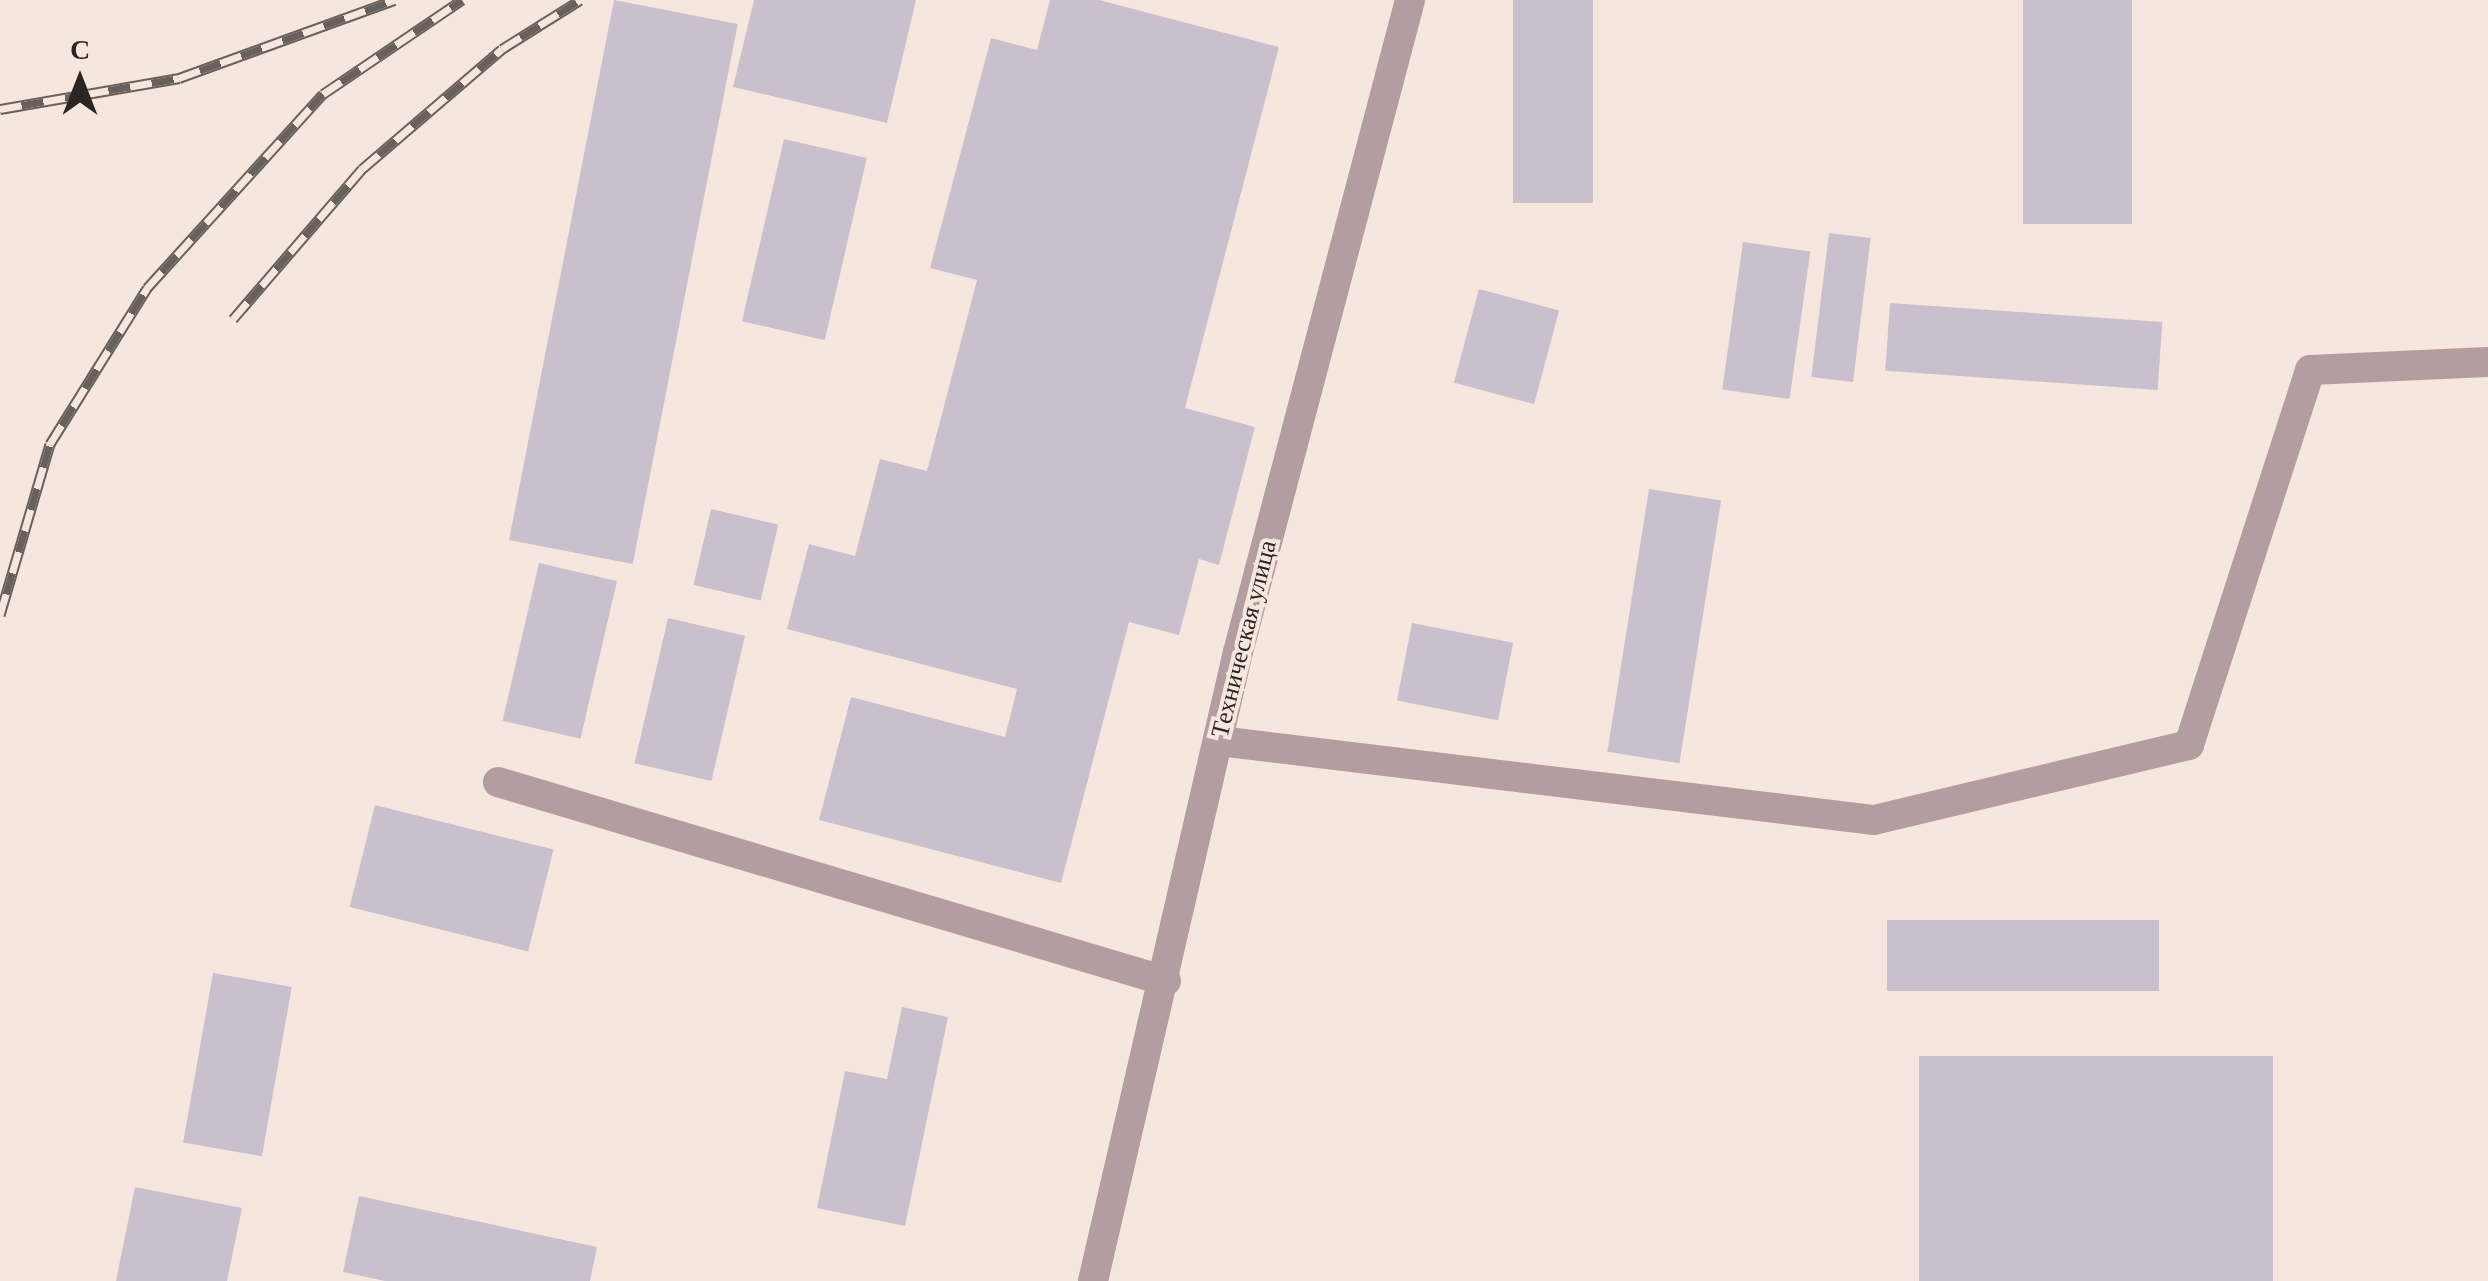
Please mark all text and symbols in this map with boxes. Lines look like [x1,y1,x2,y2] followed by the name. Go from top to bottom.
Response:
[30,30,130,130] north arrow
[70,34,90,65] text: С
[1205,537,1283,741] street label: Техническая улица

